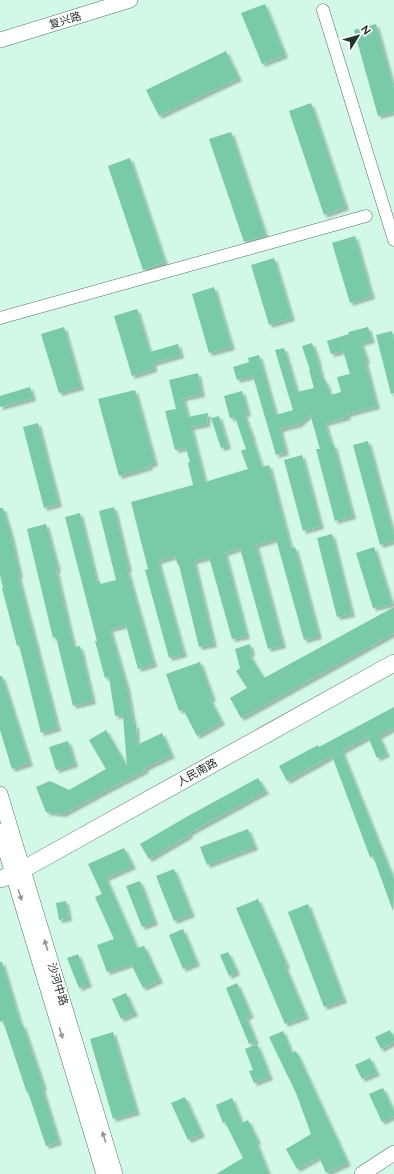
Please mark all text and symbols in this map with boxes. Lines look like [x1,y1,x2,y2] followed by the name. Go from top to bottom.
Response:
[47,9,83,32] street label: 复兴路
[338,16,378,56] north arrow
[358,23,373,38] text: N
[175,756,220,789] street label: 人民南路
[17,889,23,901] one-way arrow
[43,939,49,951] one-way arrow
[45,961,70,1007] street label: 沙河中路
[58,1027,64,1039] one-way arrow
[101,1130,107,1142] one-way arrow

